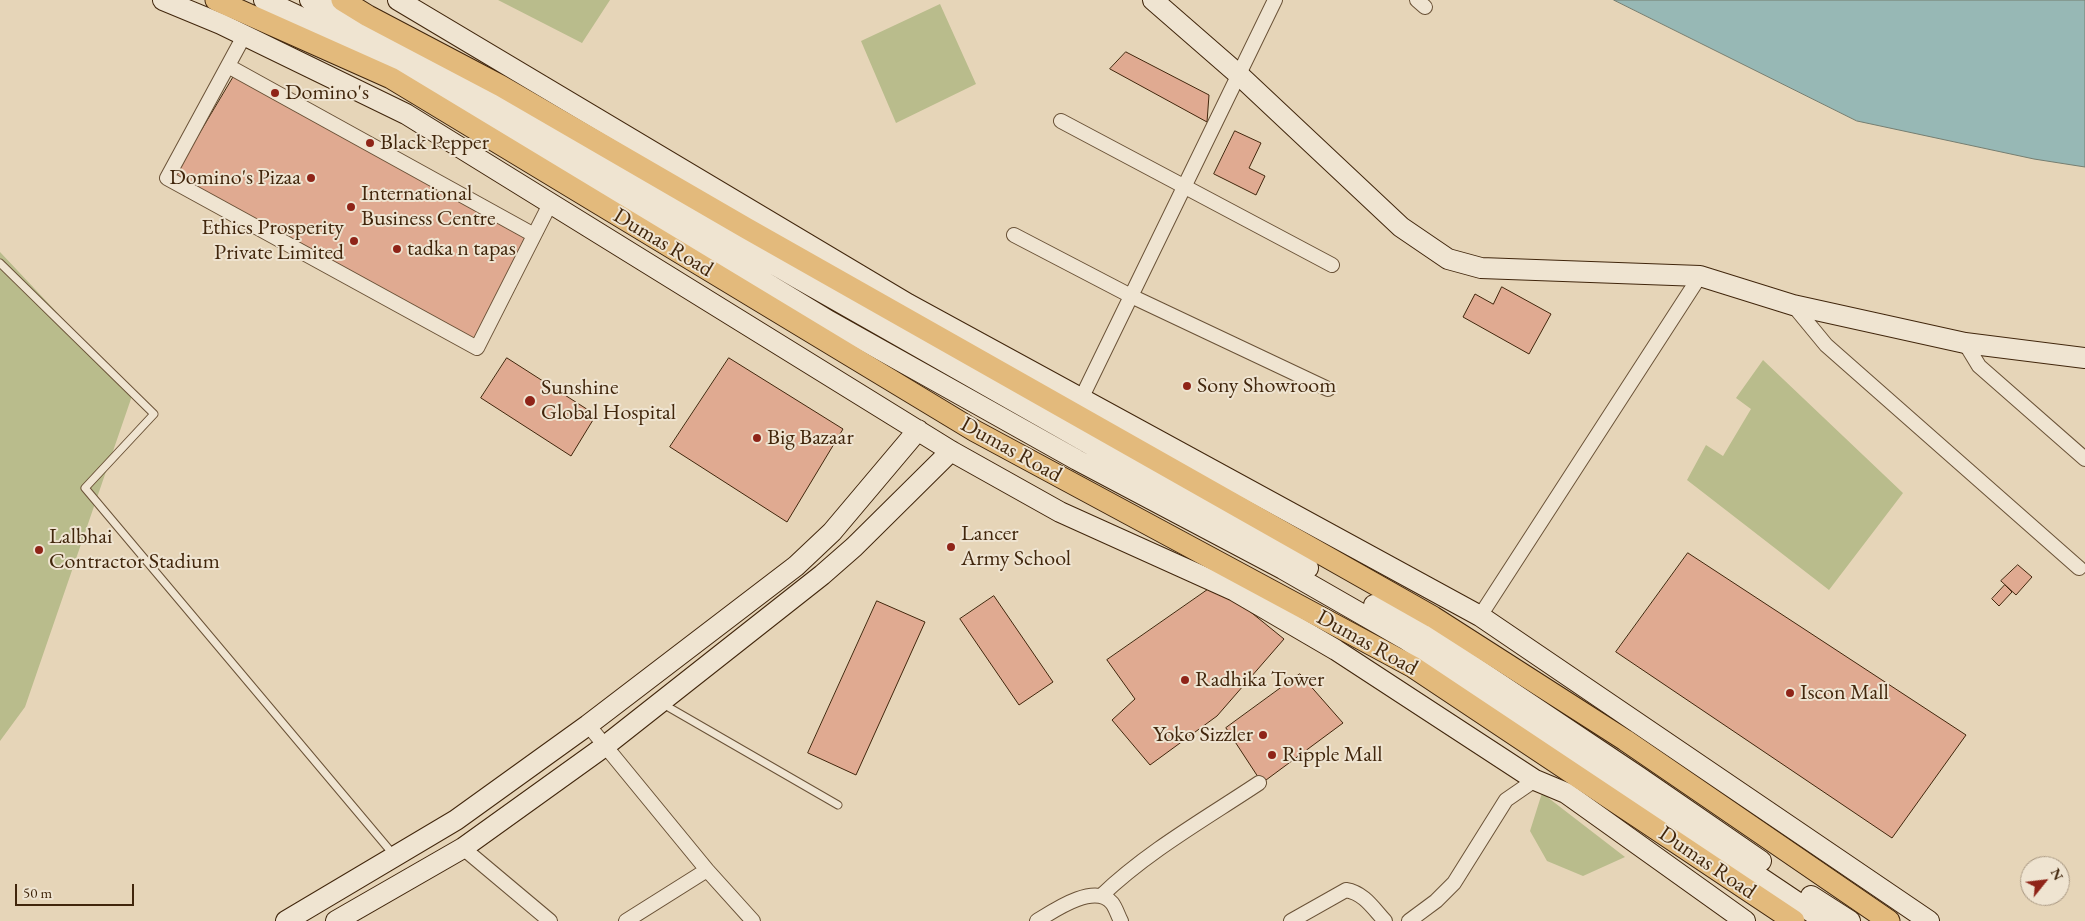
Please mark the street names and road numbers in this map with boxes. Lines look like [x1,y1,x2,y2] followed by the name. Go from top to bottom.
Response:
[608,203,718,283] street label: Dumas Road
[956,411,1066,489] street label: Dumas Road
[1312,604,1422,682] street label: Dumas Road
[1653,821,1761,905] street label: Dumas Road

